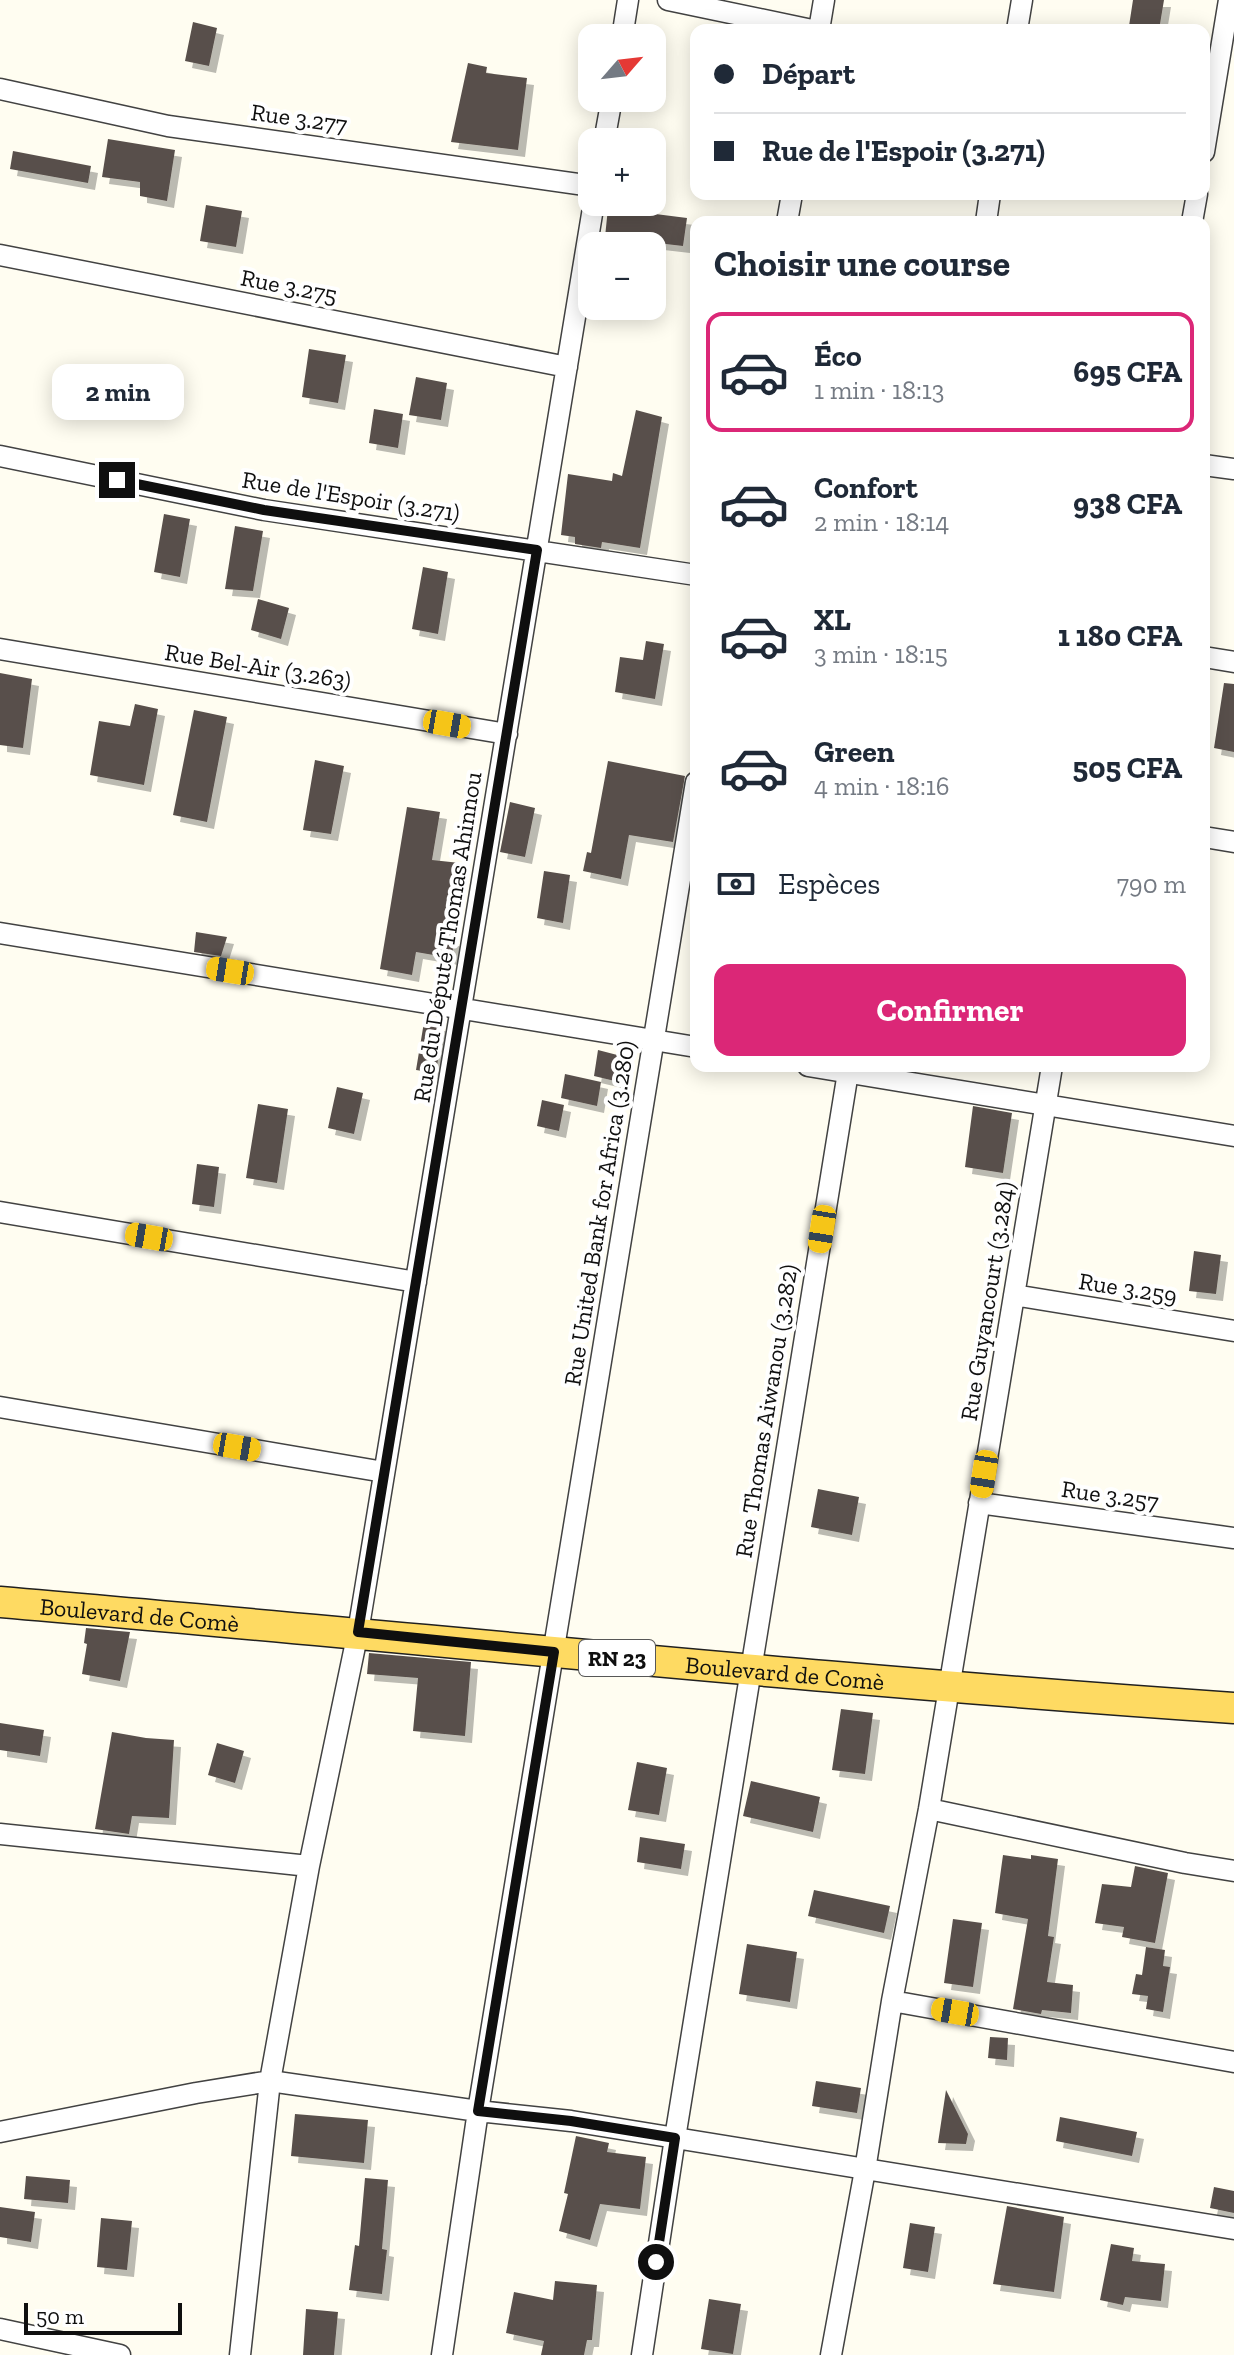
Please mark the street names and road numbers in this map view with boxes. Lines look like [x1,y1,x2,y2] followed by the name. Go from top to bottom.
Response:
[249,97,349,139] street label: Rue 3.277
[238,262,340,310] street label: Rue 3.275
[240,464,462,528] street label: Rue de l'Espoir (3.271)
[163,637,353,695] street label: Rue Bel-Air (3.263)
[407,769,488,1104] street label: Rue du Député Thomas Ahinnou
[557,1038,641,1388] street label: Rue United Bank for Africa (3.280)
[954,1179,1020,1423] street label: Rue Guyancourt (3.284)
[728,1262,804,1560] street label: Rue Thomas Aiwanou (3.282)
[1077,1266,1179,1310] street label: Rue 3.259
[1060,1474,1160,1516] street label: Rue 3.257
[39,1591,240,1638] street label: Boulevard de Comè
[579,1640,655,1676] road number: RN 23
[684,1649,886,1696] street label: Boulevard de Comè

